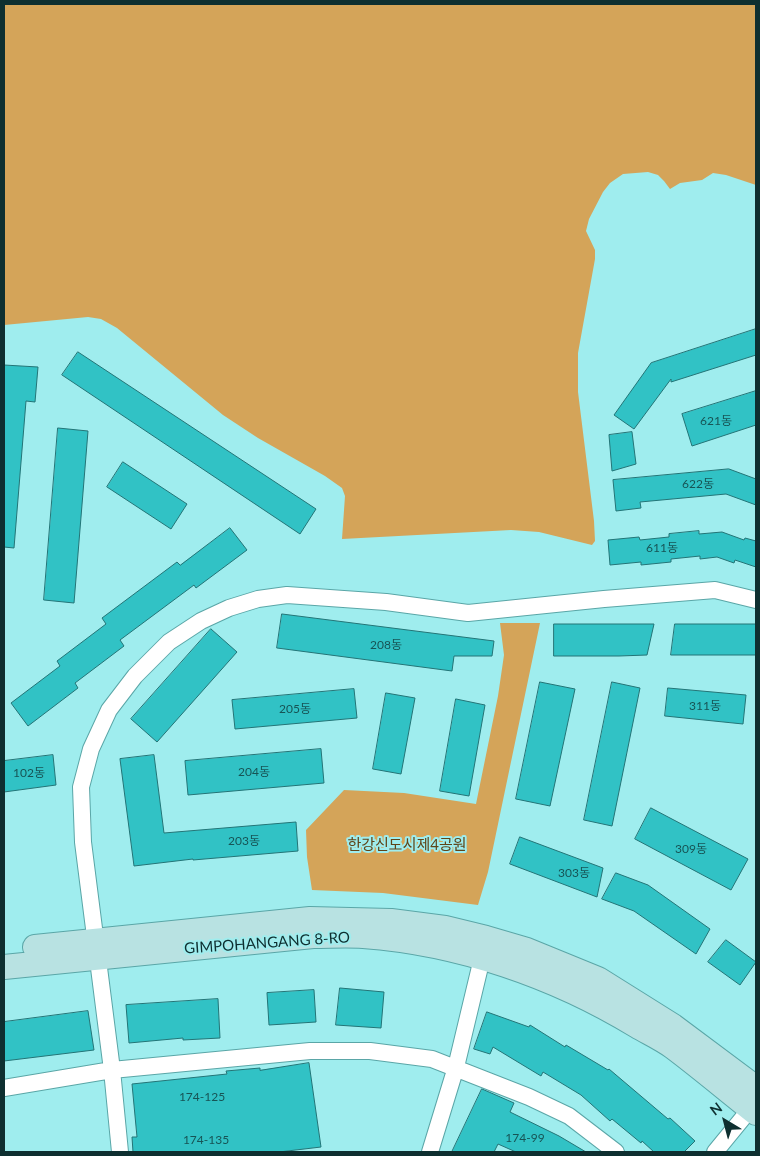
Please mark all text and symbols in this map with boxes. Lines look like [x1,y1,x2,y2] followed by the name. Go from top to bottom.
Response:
[700,414,732,428] house number: 621동
[682,477,714,491] house number: 622동
[646,541,678,555] house number: 611동
[370,638,402,652] house number: 208동
[689,699,721,713] house number: 311동
[279,702,311,716] house number: 205동
[238,765,270,779] house number: 204동
[13,766,45,780] house number: 102동
[228,834,260,848] house number: 203동
[347,836,467,854] park label: 한강신도시제4공원
[675,842,707,856] house number: 309동
[558,866,590,880] house number: 303동
[184,928,350,958] street label: GIMPOHANGANG 8-RO
[179,1090,225,1104] house number: 174-125
[700,1096,750,1146] north arrow
[706,1099,725,1119] text: N
[505,1131,545,1145] house number: 174-99
[183,1133,229,1147] house number: 174-135

